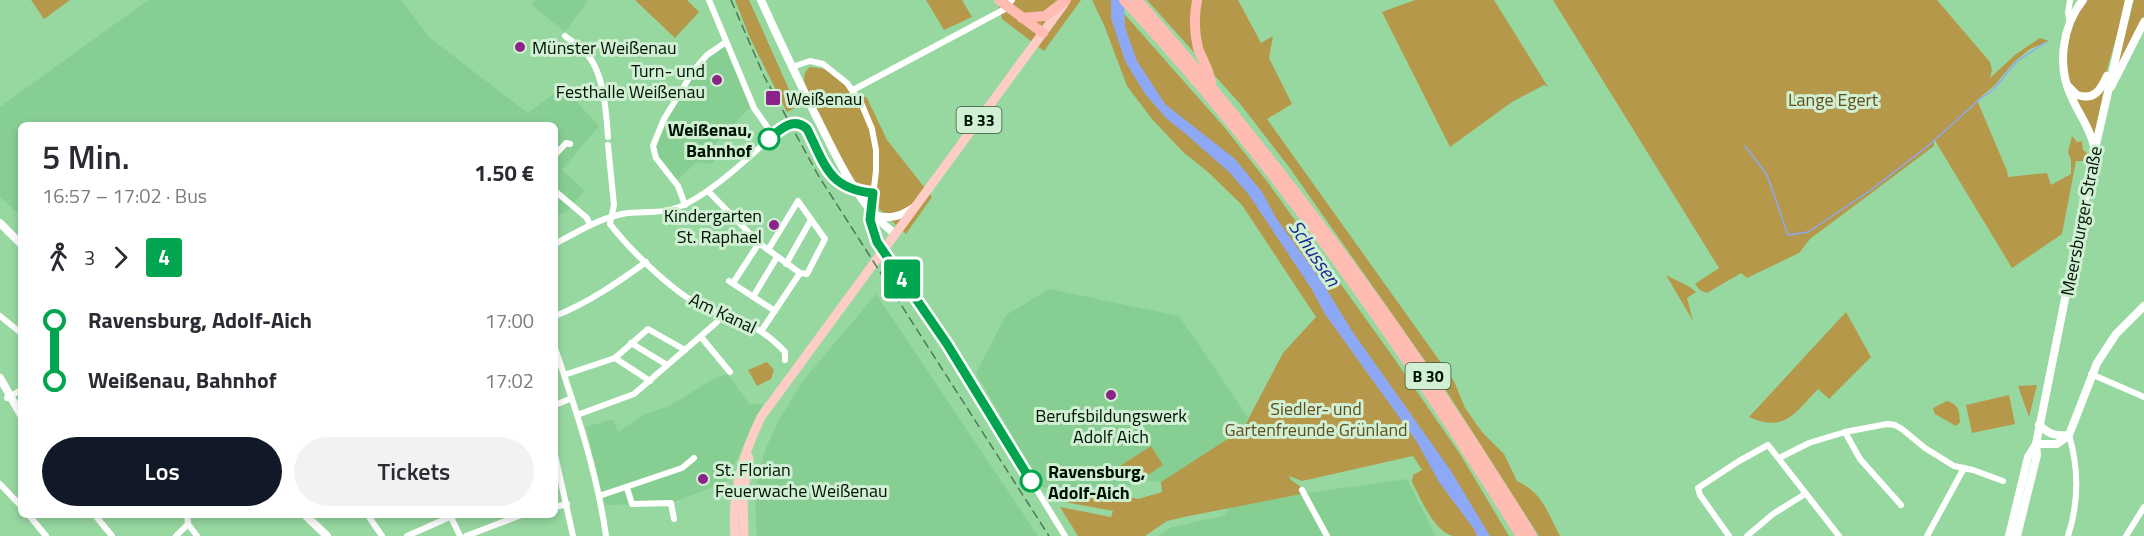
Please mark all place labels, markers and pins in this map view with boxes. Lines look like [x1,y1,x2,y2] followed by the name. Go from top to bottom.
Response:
[532,34,677,61] place label: Münster Weißenau
[513,40,527,54] marker: Münster Weißenau
[556,57,705,105] place label: Turn- und Festhalle Weißenau
[710,73,724,87] marker: Turn- und Festhalle Weißenau
[786,85,862,112] place label: Weißenau
[764,89,782,107] marker: Weißenau
[668,116,753,164] place label: Weißenau, Bahnhof
[758,128,780,150] marker: Weißenau, Bahnhof
[664,202,762,250] place label: Kindergarten St. Raphael
[767,218,781,232] marker: Kindergarten St. Raphael
[1104,388,1118,402] marker: Berufsbildungswerk Adolf Aich
[1035,402,1187,450] place label: Berufsbildungswerk Adolf Aich
[715,456,888,504] place label: St. Florian Feuerwache Weißenau
[1048,458,1145,506] place label: Ravensburg, Adolf-Aich
[1020,470,1042,492] marker: Ravensburg, Adolf-Aich
[696,472,710,486] marker: St. Florian Feuerwache Weißenau

